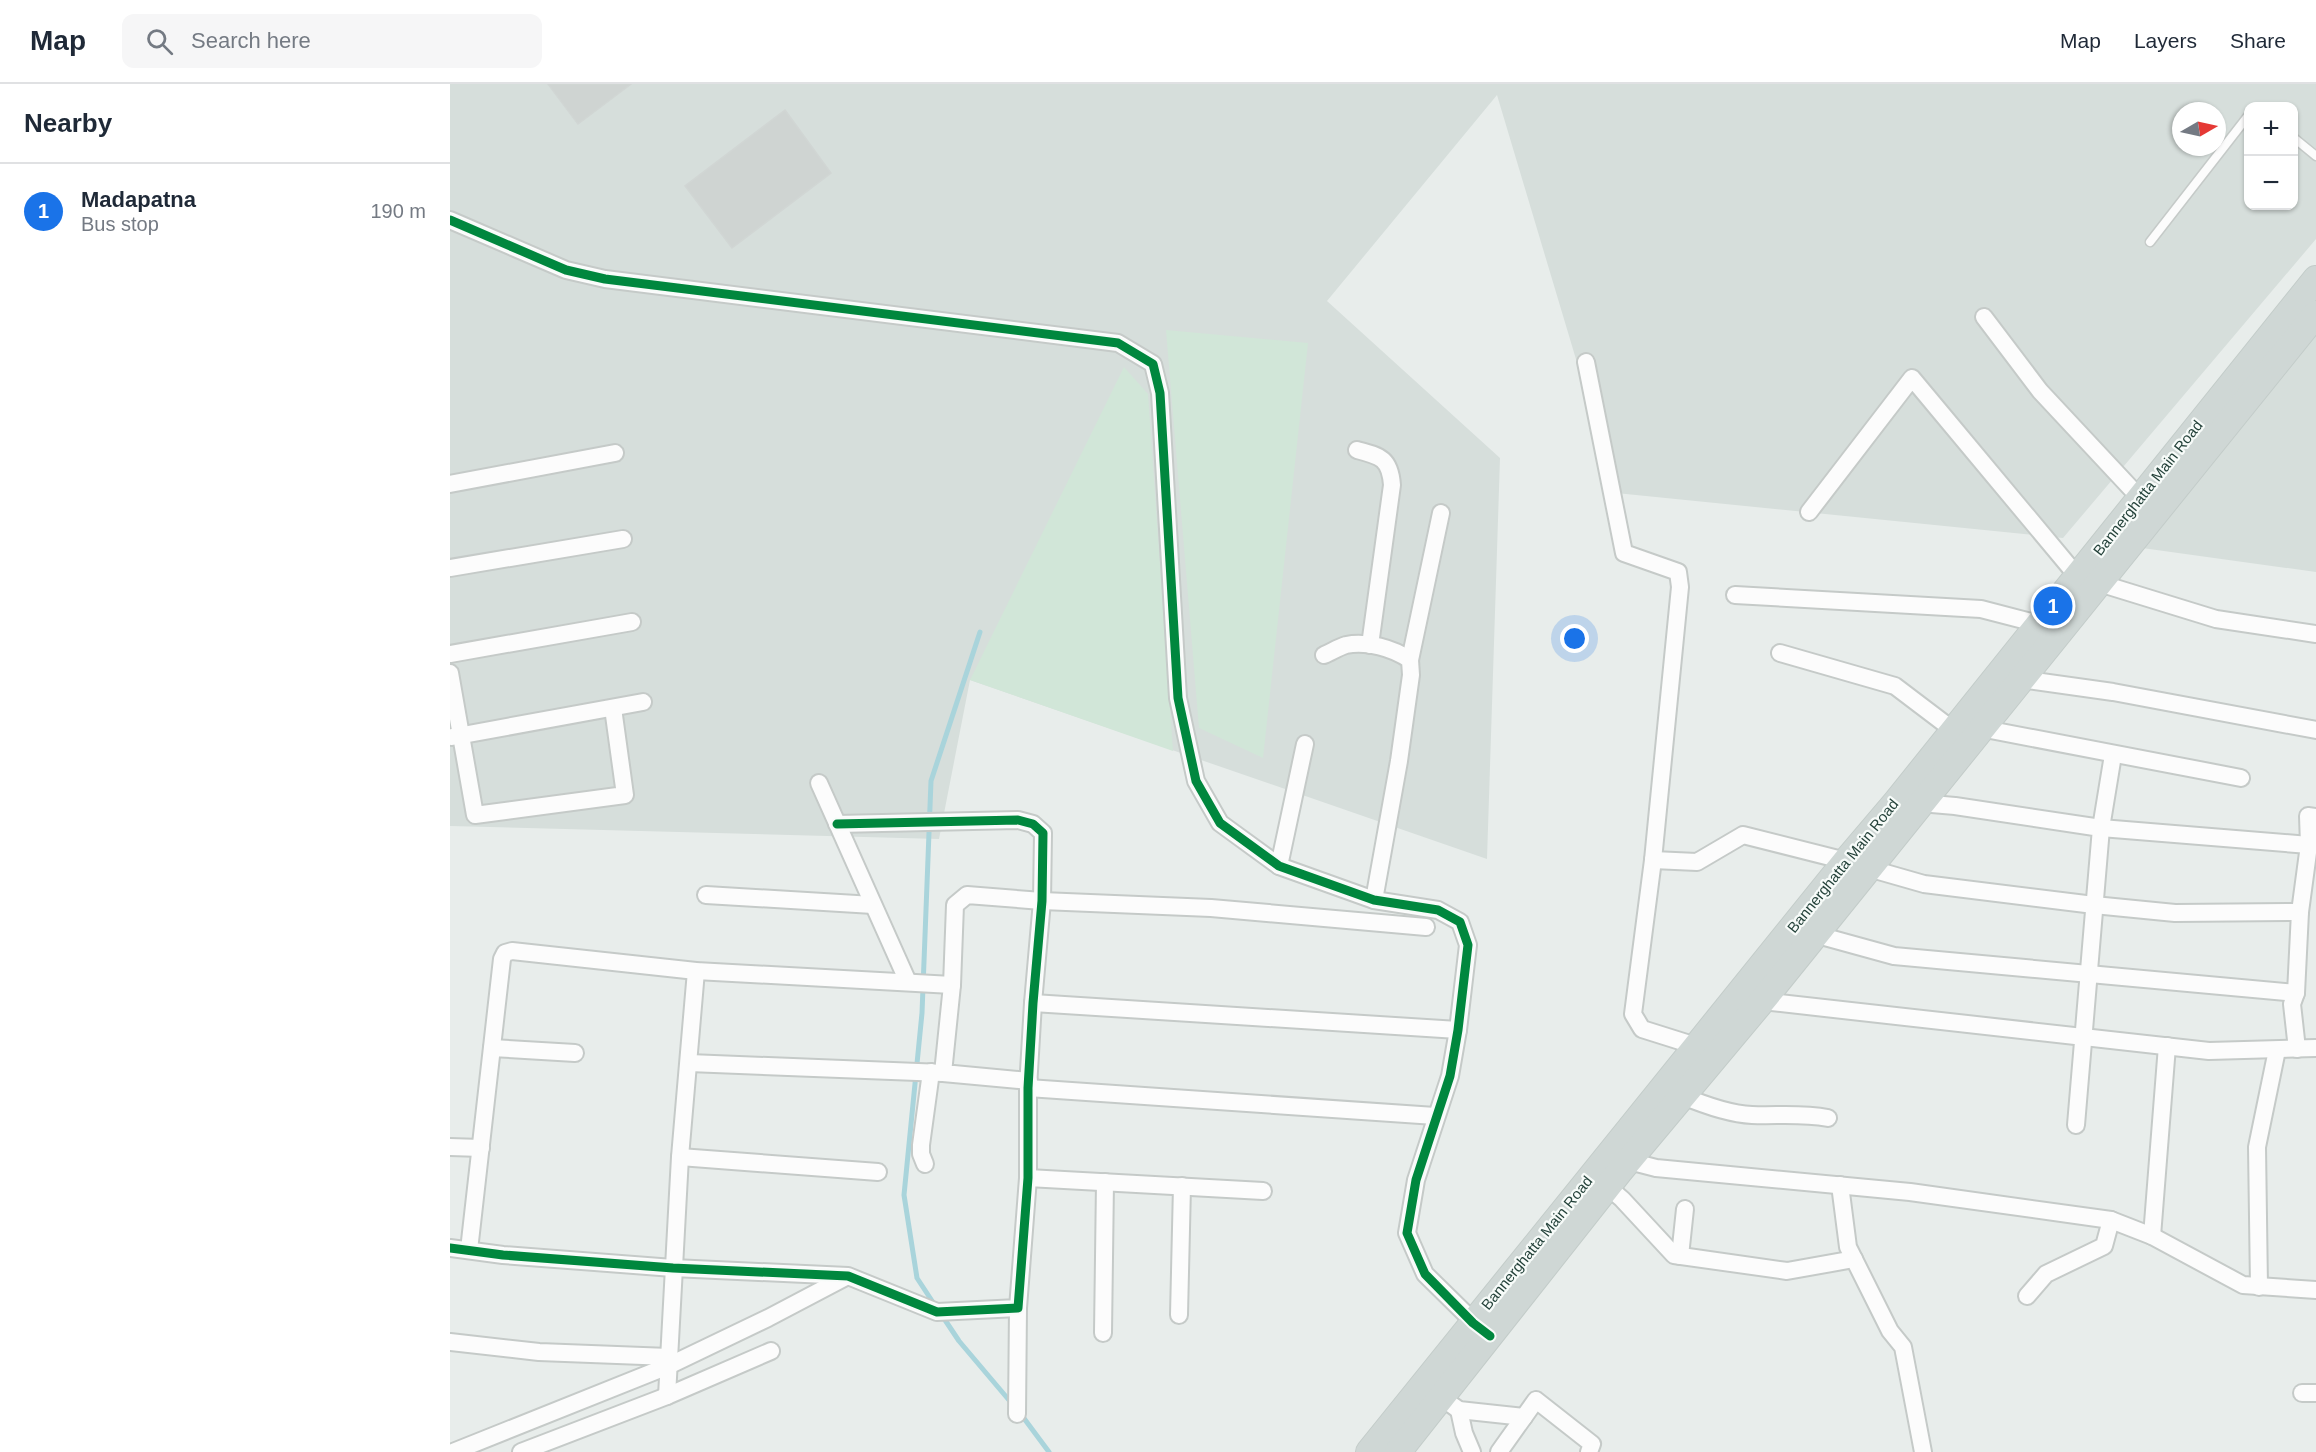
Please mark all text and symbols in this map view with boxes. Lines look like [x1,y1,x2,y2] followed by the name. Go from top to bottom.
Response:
[122,14,542,68] search box
[30,25,86,56] text: Map
[143,25,176,58] icon: search
[191,28,311,53] text: Search here
[2060,29,2101,52] text: Map
[2134,29,2197,52] text: Layers
[2230,29,2286,52] text: Share
[2172,102,2226,156] north arrow
[2244,102,2298,210] map controls
[2244,102,2298,156] button: +
[24,108,112,138] text: Nearby
[2244,156,2298,210] button: −
[81,187,196,212] text: Madapatna
[38,200,49,222] text: 1
[370,200,426,222] text: 190 m
[81,213,159,235] text: Bus stop
[2090,417,2206,559] street label: Bannerghatta Main Road
[2034,584,2072,628] pin: 1
[1560,624,1589,653] your location
[1784,796,1902,936] street label: Bannerghatta Main Road
[1478,1173,1596,1313] street label: Bannerghatta Main Road

